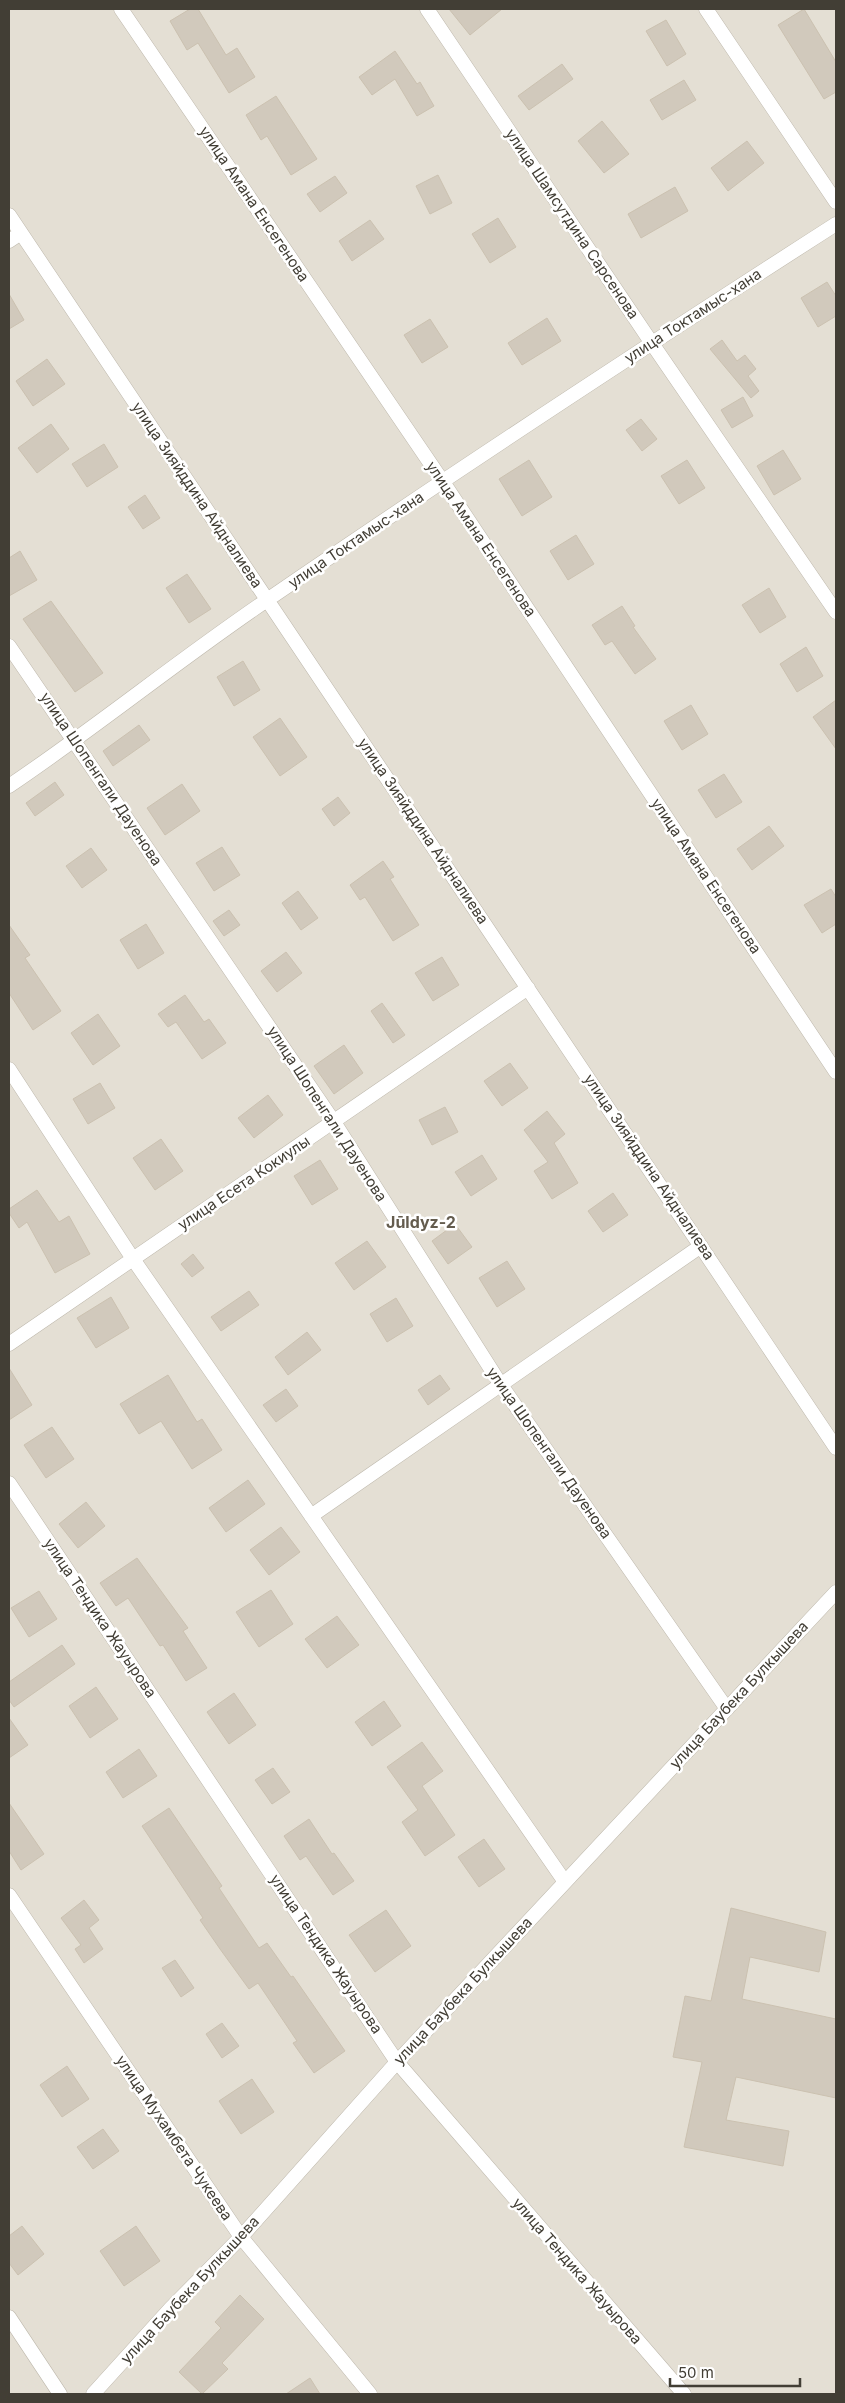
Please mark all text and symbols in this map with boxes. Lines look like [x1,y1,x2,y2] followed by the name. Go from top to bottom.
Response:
[195,122,314,285] street label: улица Амана Енсегенова
[501,125,643,323] street label: улица Шамсутдина Сарсенова
[621,264,765,367] street label: улица Токтамыс-хана
[128,398,267,591] street label: улица Зияйддина Айдналиева
[422,457,541,620] street label: улица Амана Енсегенова
[284,487,427,592] street label: улица Токтамыс-хана
[36,688,167,869] street label: улица Шопенгали Дауенова
[354,734,493,927] street label: улица Зияйддина Айдналиева
[647,794,766,957] street label: улица Амана Енсегенова
[264,1022,391,1205] street label: улица Шопенгали Дауенова
[580,1070,719,1263] street label: улица Зияйддина Айдналиева
[174,1131,313,1234] street label: улица Есета Кокиулы
[386,1212,456,1232] district label: Jūldyz-2
[483,1363,616,1542] street label: улица Шопенгали Дауенова
[40,1534,161,1701] street label: улица Тендика Жауырова
[665,1617,812,1772] street label: улица Баубека Булкышева
[266,1870,387,2037] street label: улица Тендика Жауырова
[389,1913,536,2068] street label: улица Баубека Булкышева
[112,2051,237,2224] street label: улица Мухамбета Чукеева
[508,2193,646,2348] street label: улица Тендика Жауырова
[116,2212,263,2367] street label: улица Баубека Булкышева
[670,2356,800,2388] scale bar
[678,2363,714,2382] text: 50 m

